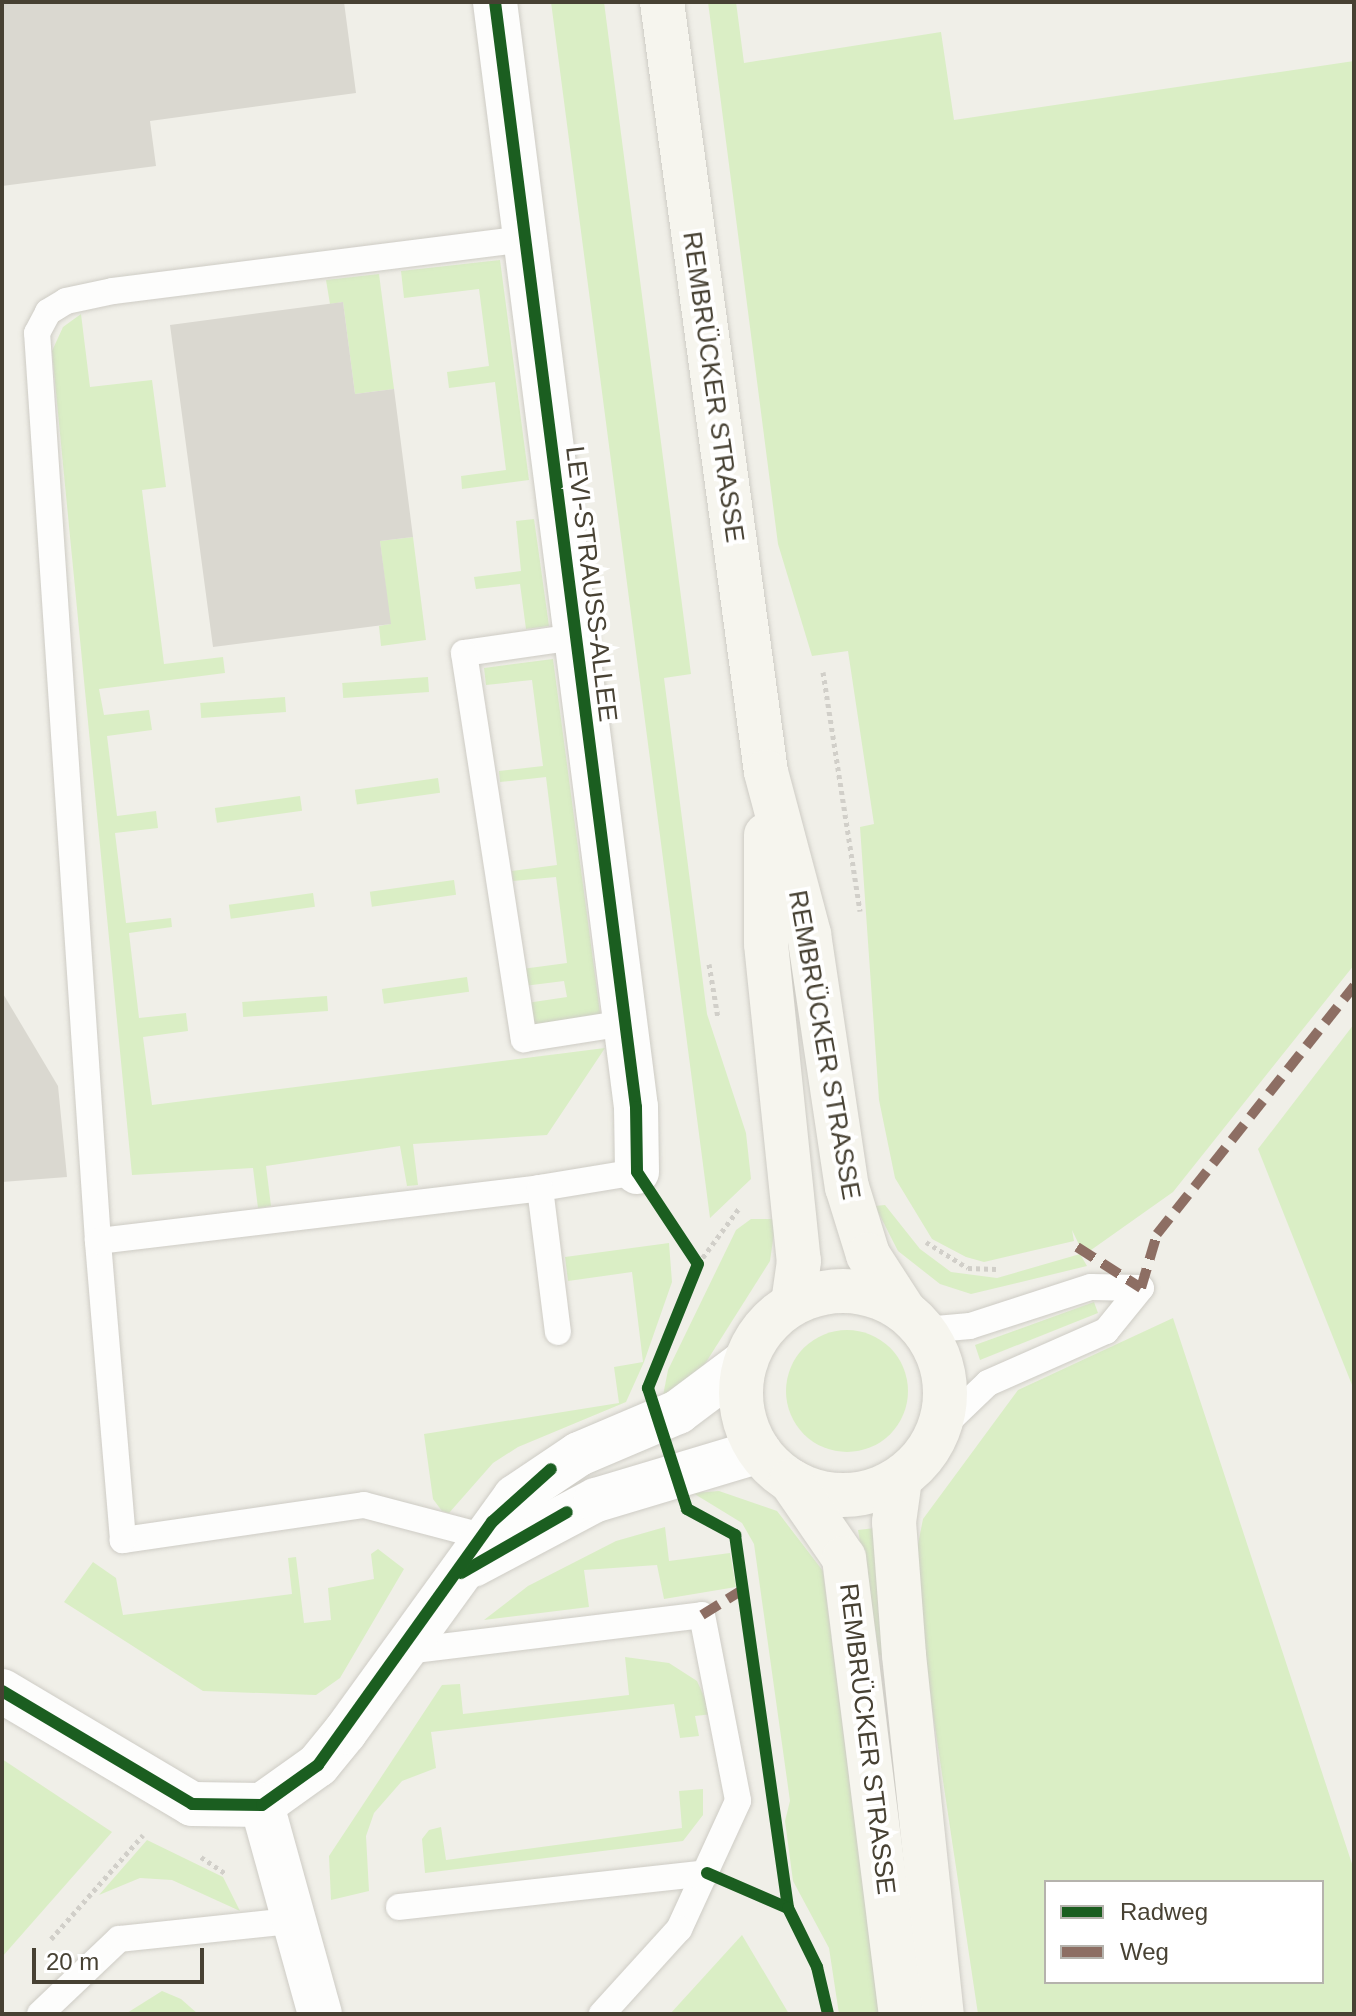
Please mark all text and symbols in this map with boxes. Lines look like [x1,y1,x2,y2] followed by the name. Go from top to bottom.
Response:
[676,230,750,544] street label: REMBRÜCKER STRASSE
[559,444,623,724] street label: LEVI-STRAUSS-ALLEE
[781,888,867,1202] street label: REMBRÜCKER STRASSE
[832,1582,902,1896] street label: REMBRÜCKER STRASSE
[1044,1880,1324,1984] legend
[1120,1898,1208,1925] text: Radweg
[36,1932,208,1982] scale bar
[1120,1938,1169,1965] text: Weg
[46,1948,99,1975] text: 20 m

